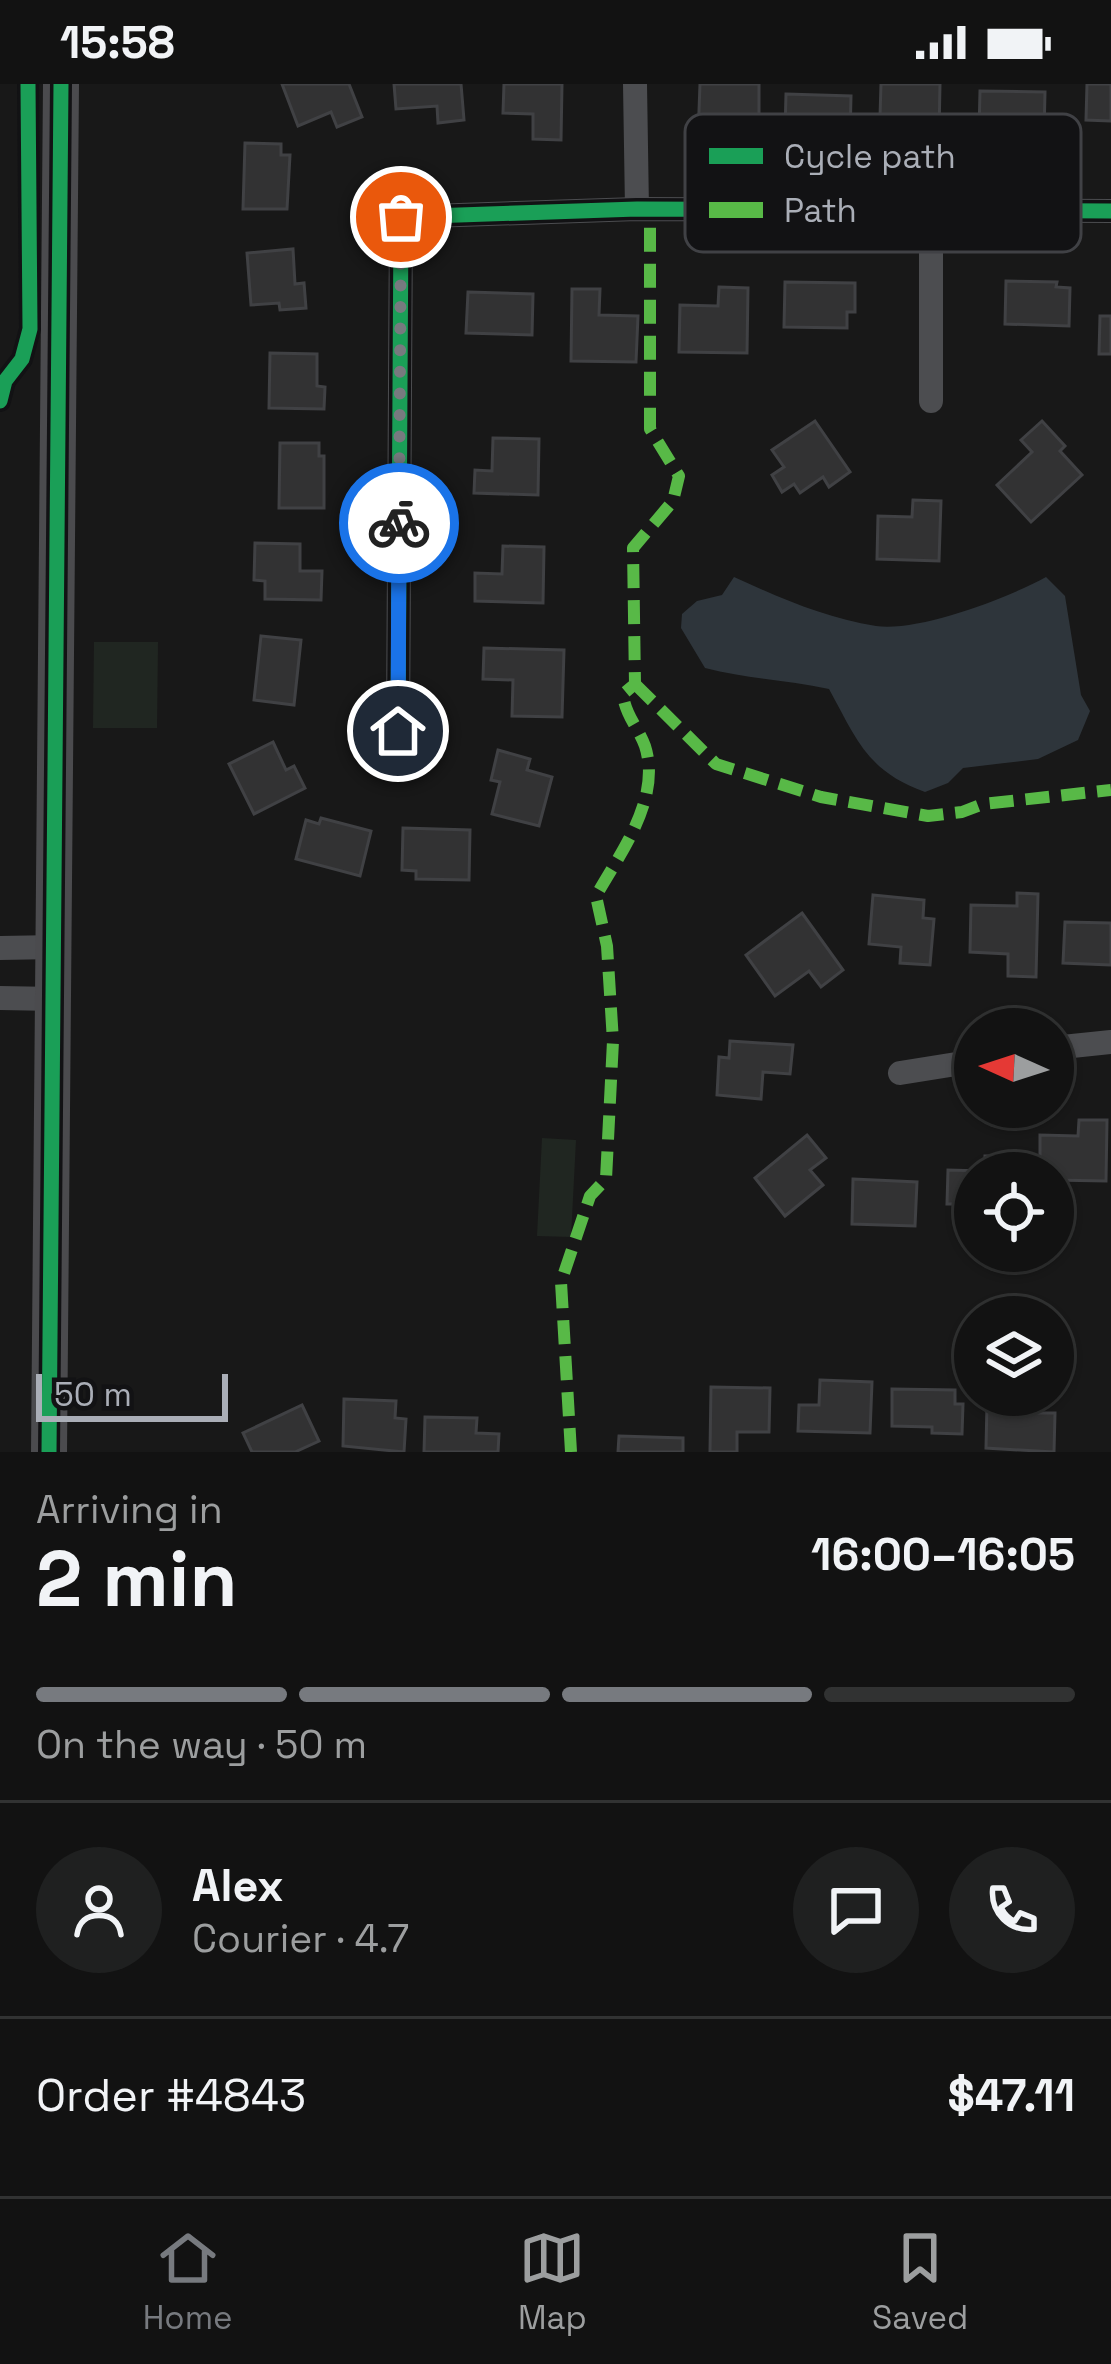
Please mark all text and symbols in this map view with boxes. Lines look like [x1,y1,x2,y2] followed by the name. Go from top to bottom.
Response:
[60,14,175,71] text: 15:58
[685,114,1081,252] legend
[784,136,956,178] text: Cycle path
[350,166,452,268] pin
[368,184,434,250] icon: bag
[784,190,857,232] text: Path
[339,463,459,583] courier
[366,490,432,556] icon: bike
[347,680,449,782] pin
[365,698,431,764] icon: home
[954,1008,1074,1128] north arrow
[954,1008,1074,1416] map controls
[954,1152,1074,1272] button: locate
[954,1296,1074,1416] button: layers
[36,1368,228,1421] scale bar
[54,1374,132,1416] text: 50 m
[36,1485,223,1534] text: Arriving in
[811,1526,1075,1583] text: 16:00–16:05
[36,1529,238,1629] text: 2 min
[36,1720,367,1769] text: On the way · 50 m
[36,1847,162,1973] button: person
[793,1847,919,1973] button: chat
[949,1847,1075,1973] button: phone
[192,1857,284,1914] text: Alex
[192,1914,409,1963] text: Courier · 4.7
[36,2067,306,2124] text: Order #4843
[947,2067,1075,2124] text: $47.11
[143,2225,233,2339] tab: Home
[518,2225,587,2339] tab: Map
[872,2225,968,2339] tab: Saved

